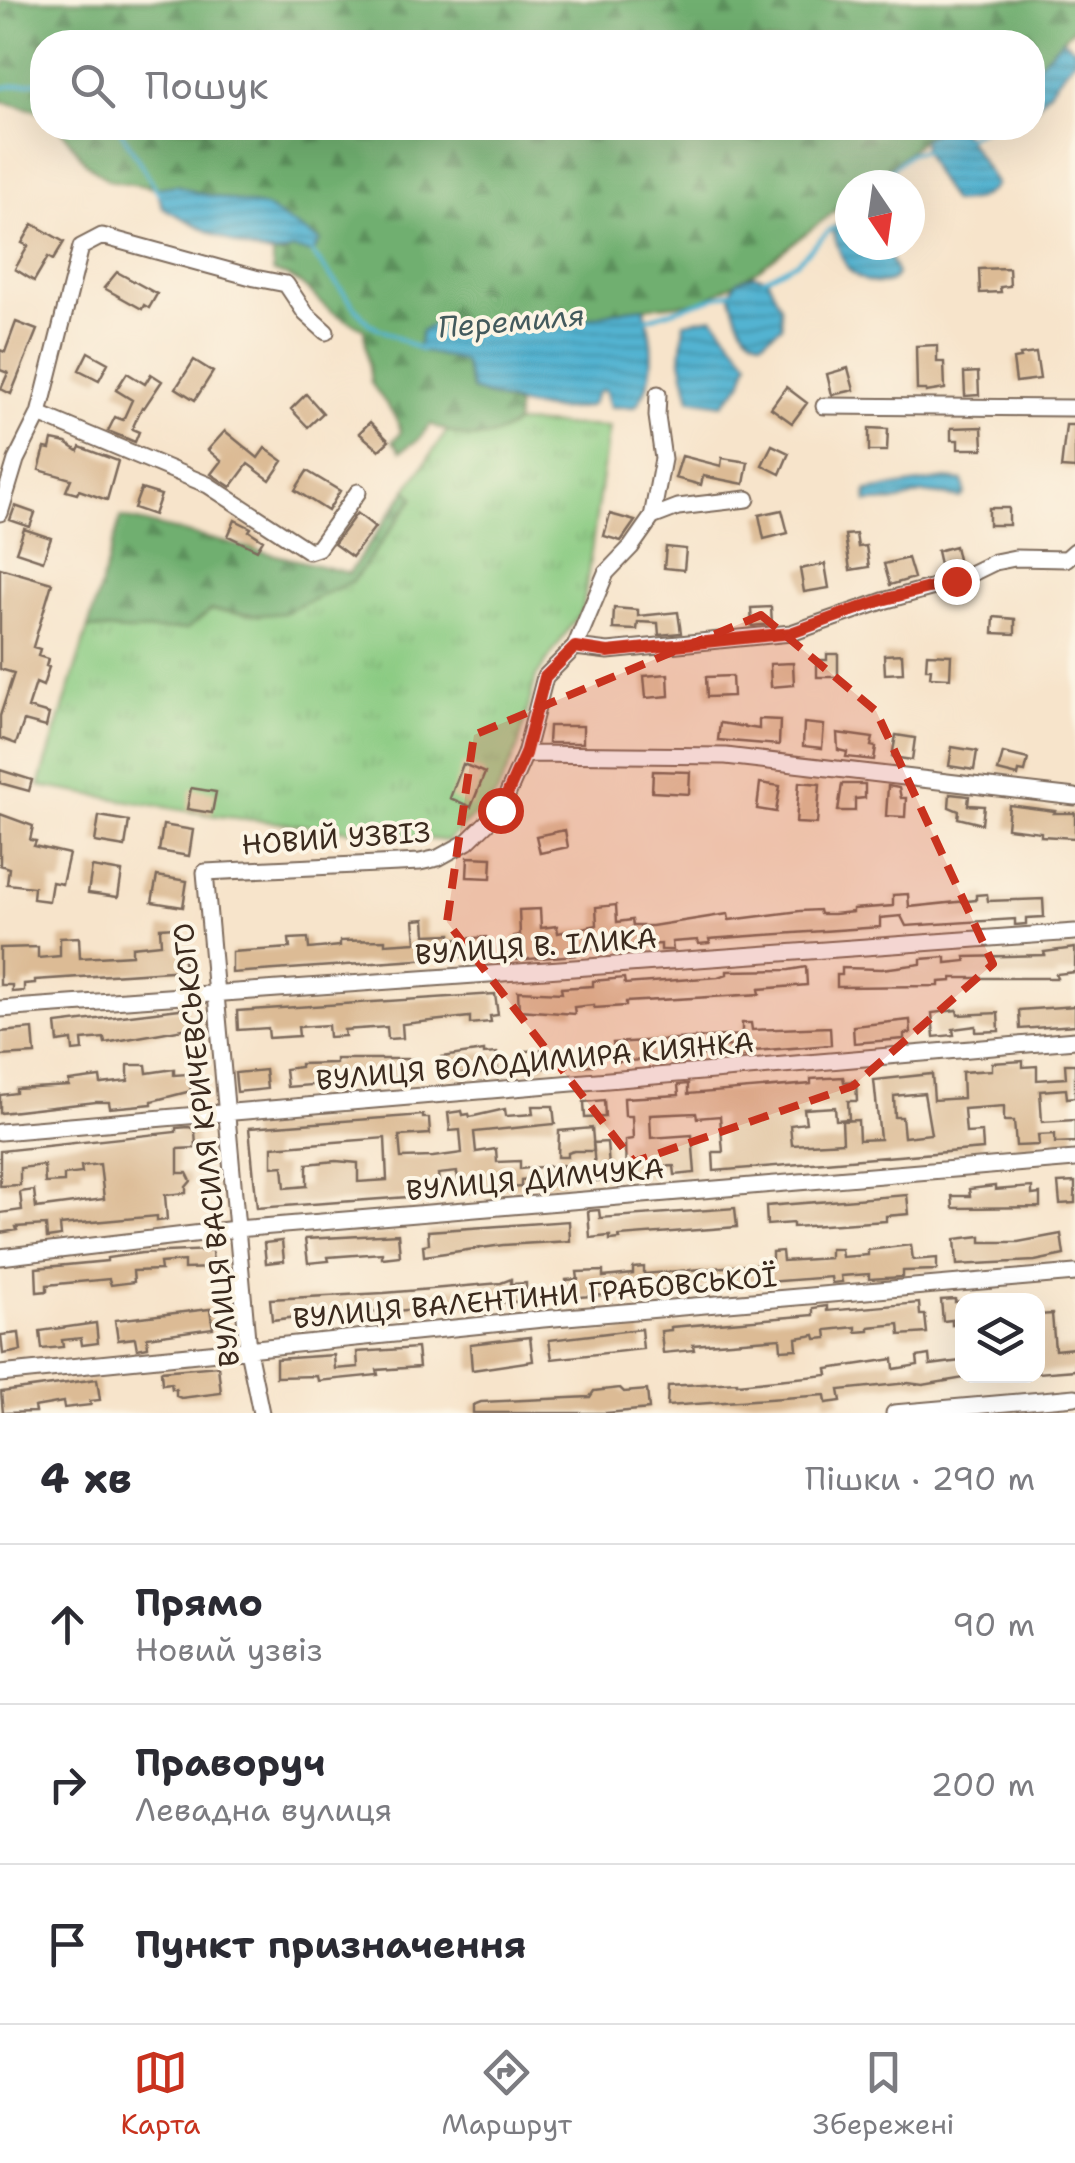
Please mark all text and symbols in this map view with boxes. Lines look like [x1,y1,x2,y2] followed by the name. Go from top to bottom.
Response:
[30,30,1045,140] search box
[65,58,120,113] icon: search
[145,60,268,111] text: Пошук
[835,170,925,260] north arrow
[436,294,586,348] water label: Перемиля
[934,559,980,605] route end
[478,788,524,834] route start
[240,812,432,864] street label: НОВИЙ УЗВІЗ
[414,919,658,973] street label: ВУЛИЦЯ В. ІЛИКА
[164,921,248,1369] street label: ВУЛИЦЯ ВАСИЛЯ КРИЧЕВСЬКОГО
[314,1023,756,1099] street label: ВУЛИЦЯ ВОЛОДИМИРА КИЯНКА
[405,1149,665,1209] street label: ВУЛИЦЯ ДИМЧУКА
[291,1257,779,1337] street label: ВУЛИЦЯ ВАЛЕНТИНИ ГРАБОВСЬКОЇ
[955,1293,1045,1383] map controls
[955,1293,1045,1383] button: layers
[40,1450,132,1506] text: 4 хв
[805,1457,1035,1500] text: Пішки · 290 m
[135,1577,263,1628] text: Прямо
[40,1597,95,1652] icon: ahead
[952,1603,1035,1646] text: 90 m
[135,1628,323,1671] text: Новий узвіз
[135,1737,325,1788] text: Праворуч
[40,1757,95,1812] icon: right
[931,1763,1035,1806] text: 200 m
[135,1788,392,1831] text: Левадна вулиця
[40,1917,95,1972] icon: arrive
[135,1919,526,1970] text: Пункт призначення
[120,2045,201,2143] tab: Карта
[441,2045,572,2143] tab: Маршрут
[813,2045,955,2143] tab: Збережені

